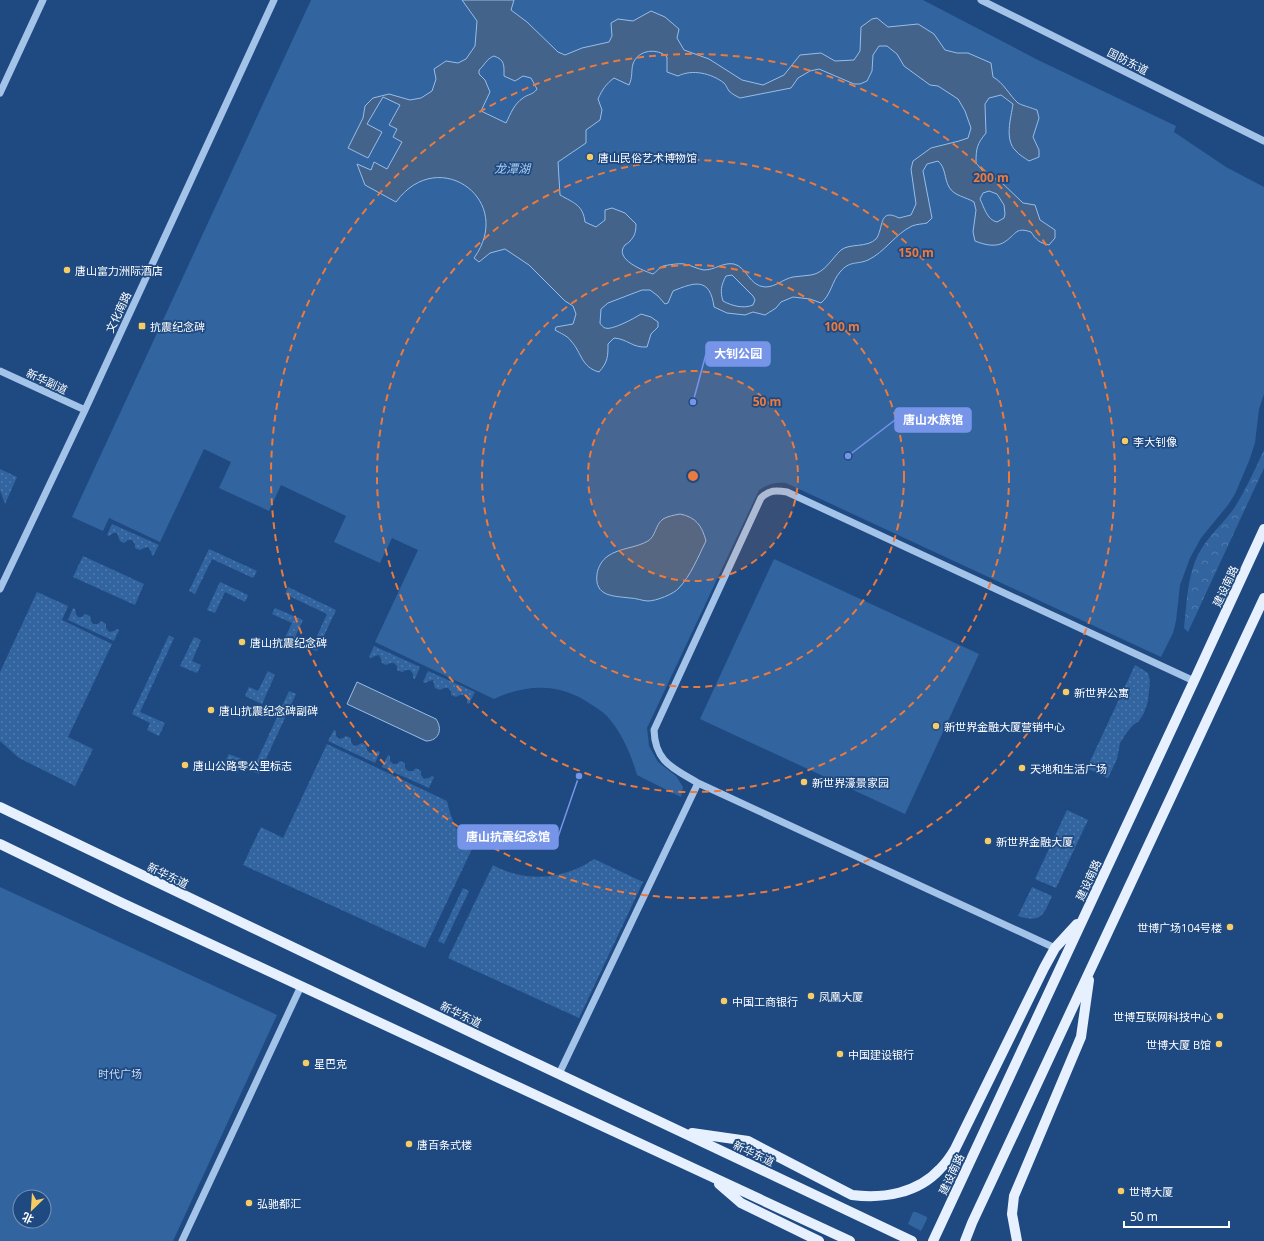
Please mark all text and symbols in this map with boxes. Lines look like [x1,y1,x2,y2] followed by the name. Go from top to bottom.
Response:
[1105,44,1151,78] street label: 国防东道
[598,150,697,165] place label: 唐山民俗艺术博物馆
[585,152,595,162] marker: 唐山民俗艺术博物馆
[494,160,532,177] water label: 龙潭湖
[973,169,1009,186] text: 200 m
[898,244,934,261] text: 150 m
[75,263,163,278] place label: 唐山富力洲际酒店
[62,265,72,275] marker: 唐山富力洲际酒店
[102,289,134,335] street label: 文化南路
[824,318,860,335] text: 100 m
[150,319,205,334] place label: 抗震纪念碑
[137,321,147,331] marker: 抗震纪念碑
[706,342,770,366] callout: 大钊公园
[714,345,762,362] text: 大钊公园
[24,365,70,397] street label: 新华副道
[753,393,781,410] text: 50 m
[895,408,971,432] callout: 唐山水族馆
[903,411,963,428] text: 唐山水族馆
[1133,434,1177,449] place label: 李大钊像
[1120,436,1130,446] marker: 李大钊像
[686,469,700,483] centre of rings
[1209,563,1241,609] street label: 建设南路
[250,635,327,650] place label: 唐山抗震纪念碑
[237,637,247,647] marker: 唐山抗震纪念碑
[1074,685,1129,700] place label: 新世界公寓
[1061,687,1071,697] marker: 新世界公寓
[219,703,318,718] place label: 唐山抗震纪念碑副碑
[206,705,216,715] marker: 唐山抗震纪念碑副碑
[944,719,1065,734] place label: 新世界金融大厦营销中心
[931,721,941,731] marker: 新世界金融大厦营销中心
[193,758,292,773] place label: 唐山公路零公里标志
[180,760,190,770] marker: 唐山公路零公里标志
[1030,761,1107,776] place label: 天地和生活广场
[1017,763,1027,773] marker: 天地和生活广场
[812,775,889,790] place label: 新世界濠景家园
[799,777,809,787] marker: 新世界濠景家园
[458,825,558,849] callout: 唐山抗震纪念馆
[466,828,550,845] text: 唐山抗震纪念馆
[996,834,1073,849] place label: 新世界金融大厦
[983,836,993,846] marker: 新世界金融大厦
[1072,857,1104,903] street label: 建设南路
[145,859,191,891] street label: 新华东道
[1137,920,1222,935] place label: 世博广场104号楼
[1225,922,1235,932] marker: 世博广场104号楼
[819,989,863,1004] place label: 凤凰大厦
[806,991,816,1001] marker: 凤凰大厦
[732,994,798,1009] place label: 中国工商银行
[719,996,729,1006] marker: 中国工商银行
[438,998,484,1030] street label: 新华东道
[1113,1009,1212,1024] place label: 世博互联网科技中心
[1215,1011,1225,1021] marker: 世博互联网科技中心
[1146,1037,1211,1052] place label: 世博大厦 B馆
[1214,1039,1224,1049] marker: 世博大厦 B馆
[848,1047,914,1062] place label: 中国建设银行
[835,1049,845,1059] marker: 中国建设银行
[314,1056,347,1071] place label: 星巴克
[301,1058,311,1068] marker: 星巴克
[98,1066,142,1081] park label: 时代广场
[417,1137,472,1152] place label: 唐百条式楼
[731,1137,777,1169] street label: 新华东道
[404,1139,414,1149] marker: 唐百条式楼
[935,1151,967,1197] street label: 建设南路
[1129,1184,1173,1199] place label: 世博大厦
[1116,1186,1126,1196] marker: 世博大厦
[12,1189,52,1229] north arrow
[257,1196,301,1211] place label: 弘驰都汇
[244,1198,254,1208] marker: 弘驰都汇
[1124,1203,1229,1229] scale bar
[1130,1208,1158,1225] text: 50 m
[19,1209,36,1228] text: 北

